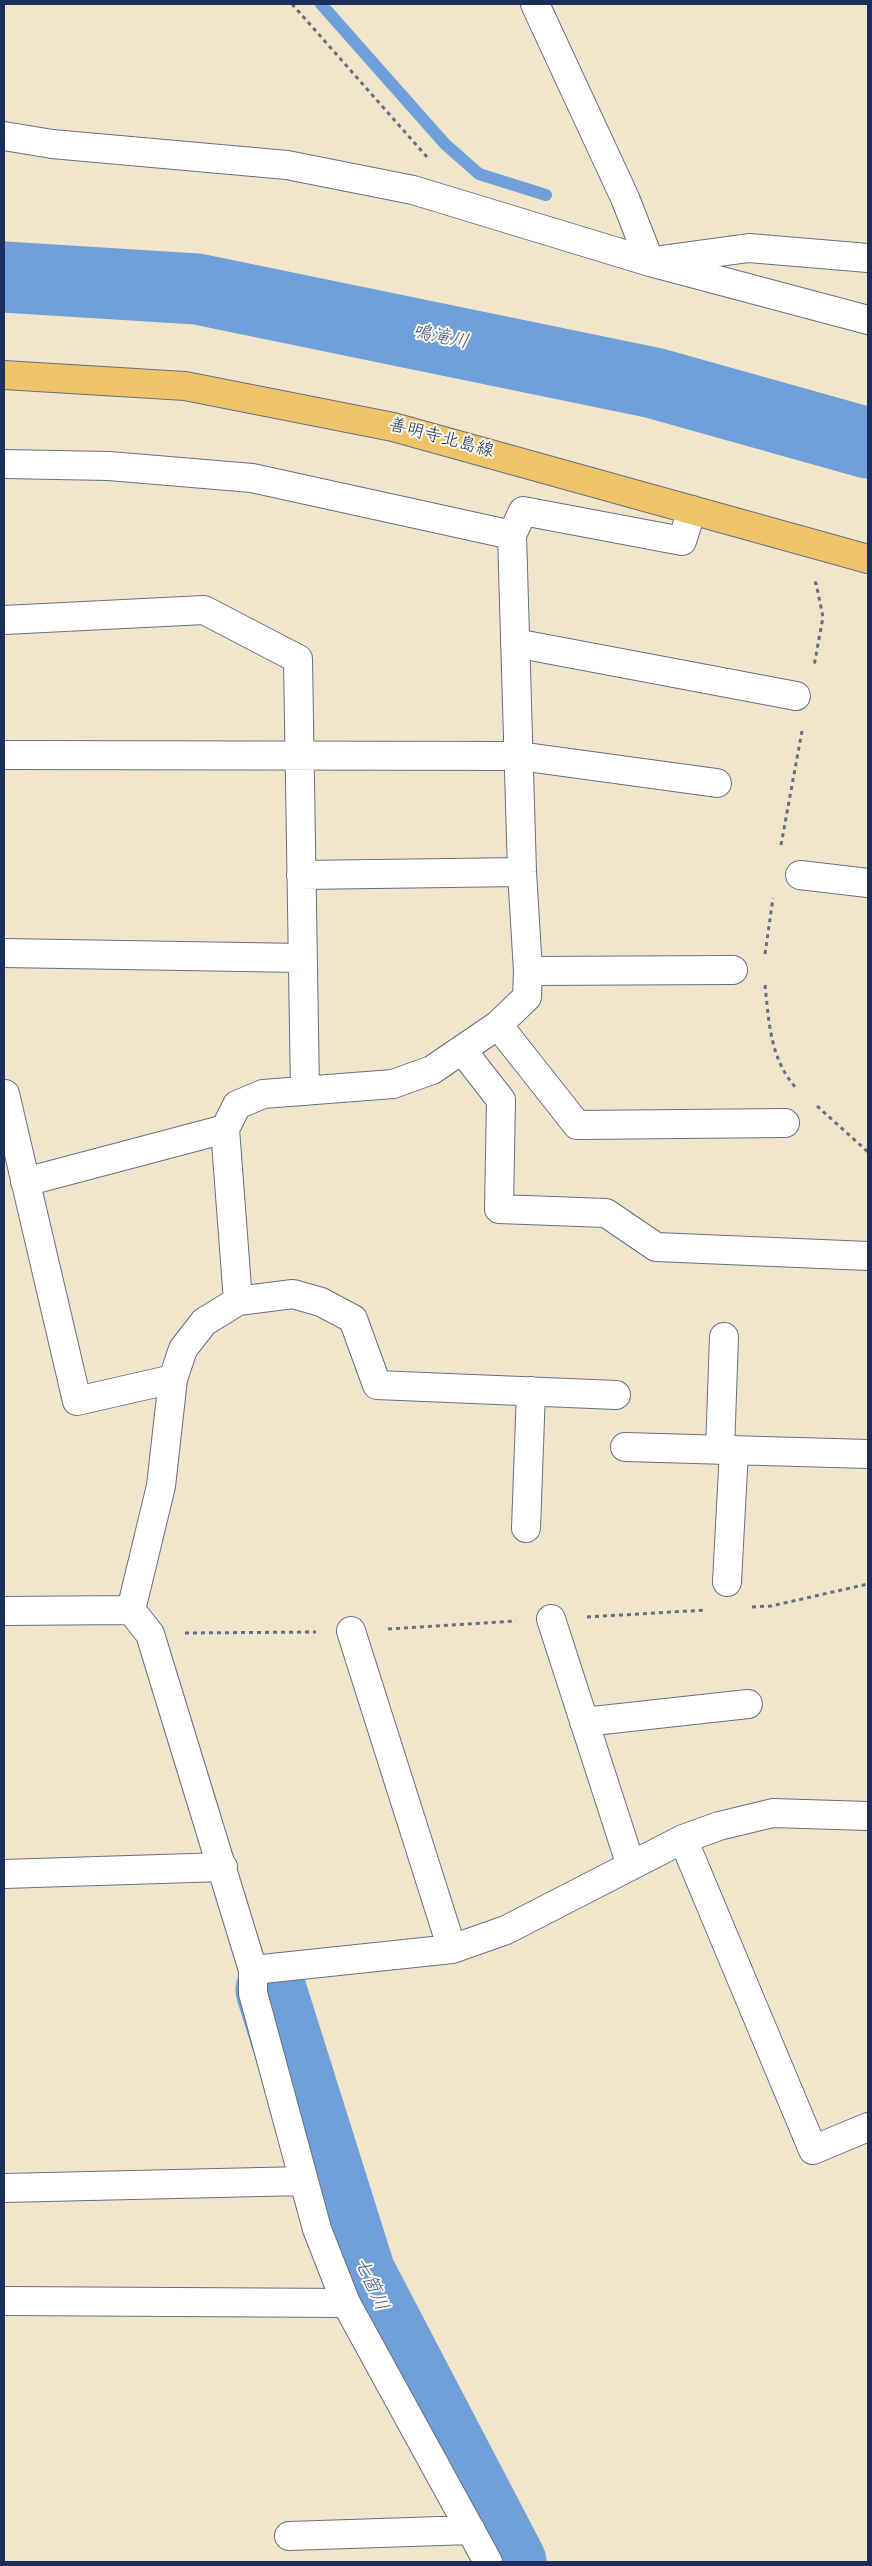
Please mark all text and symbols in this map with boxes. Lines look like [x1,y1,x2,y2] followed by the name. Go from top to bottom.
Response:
[410,322,470,356] water label: 鳴滝川
[386,416,496,464] street label: 善明寺北島線
[347,2254,391,2316] water label: 七箇川

